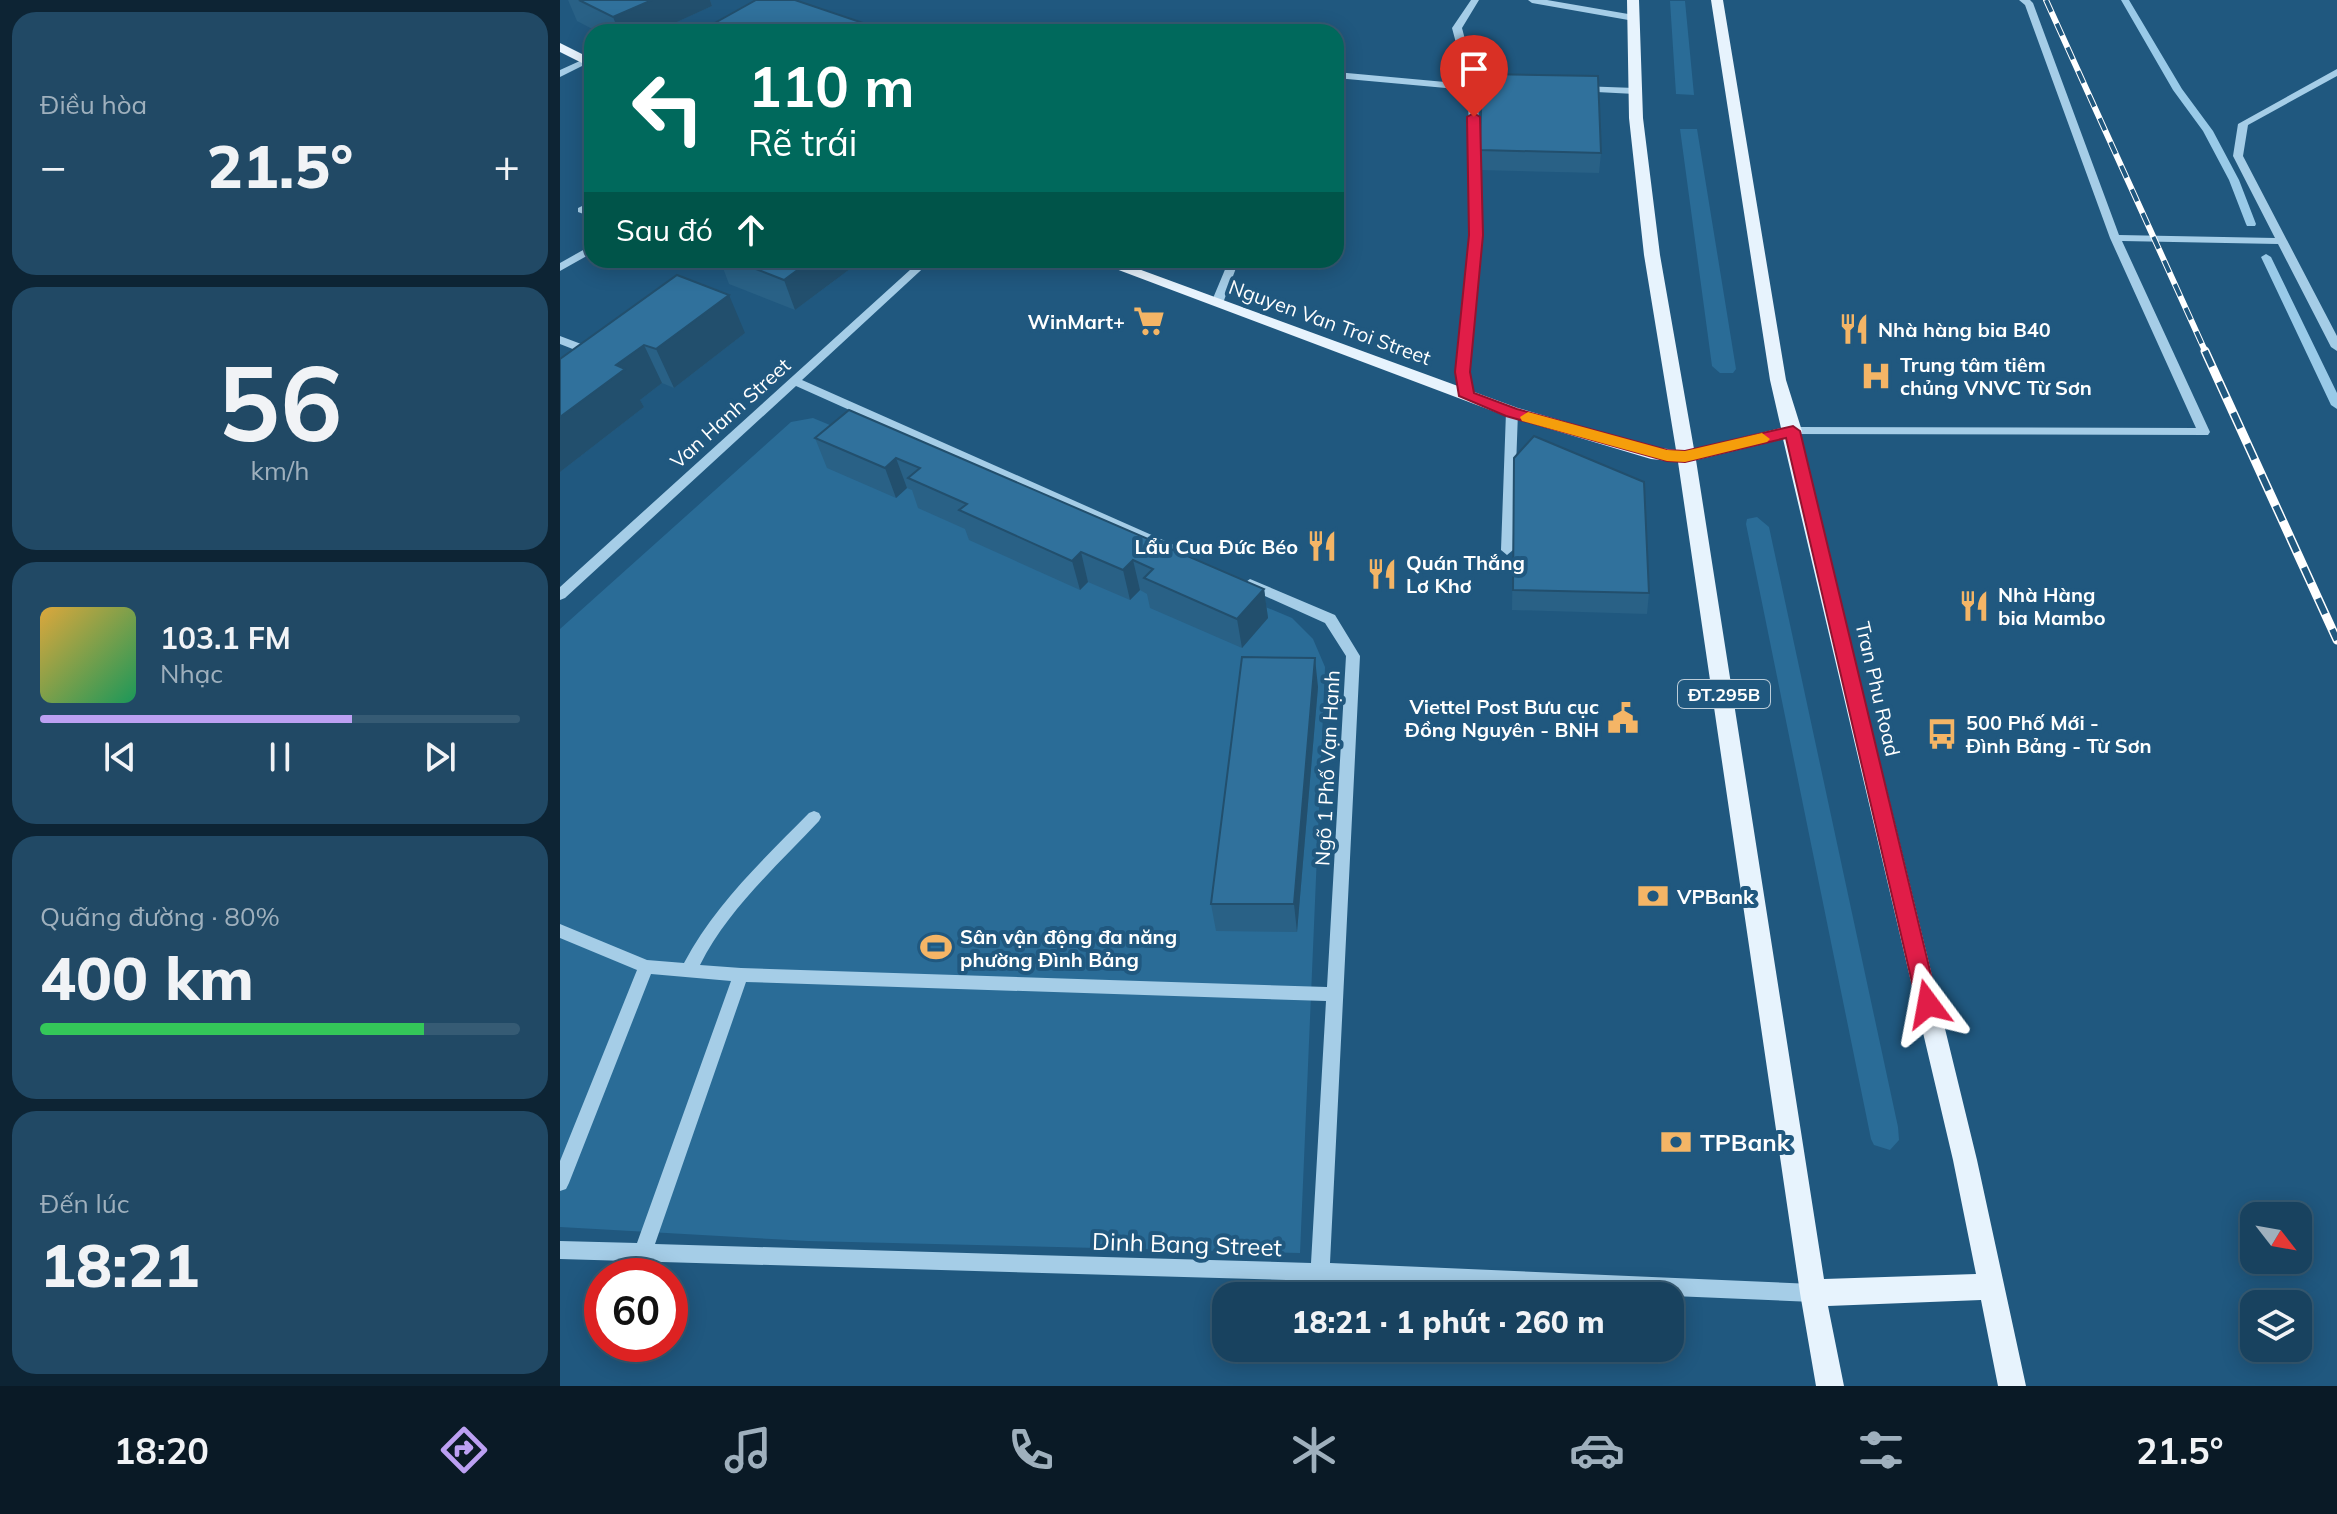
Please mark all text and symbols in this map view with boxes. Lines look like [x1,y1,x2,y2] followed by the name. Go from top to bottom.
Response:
[1440,35,1508,117] pin
[1452,47,1496,91] icon: arrive
[748,51,915,121] text: 110 m
[616,56,720,160] icon: left
[40,88,147,121] text: Điều hòa
[748,120,857,165] text: Rẽ trái
[207,128,353,203] text: 21.5°
[40,138,66,193] text: −
[494,138,520,193] text: +
[729,208,773,252] icon: ahead
[616,211,713,249] text: Sau đó
[1226,274,1434,370] street label: Nguyen Van Troi Street
[1132,304,1166,338] supermarket icon: WinMart+
[1028,309,1125,334] place label: WinMart+
[1837,312,1871,346] restaurant icon: Nhà hàng bia B40
[1878,317,2051,342] place label: Nhà hàng bia B40
[218,336,342,467] text: 56
[1900,352,2092,400] place label: Trung tâm tiêm chủng VNVC Từ Sơn
[665,353,795,473] street label: Van Hanh Street
[1859,359,1893,393] hospital icon: Trung tâm tiêm chủng VNVC Từ Sơn
[251,454,309,487] text: km/h
[1305,529,1339,563] restaurant icon: Lẩu Cua Đức Béo
[1134,534,1298,559] place label: Lẩu Cua Đức Béo
[1406,550,1525,598] place label: Quán Thắng Lơ Khơ
[1365,557,1399,591] restaurant icon: Quán Thắng Lơ Khơ
[1998,582,2106,630] place label: Nhà Hàng bia Mambo
[1957,589,1991,623] restaurant icon: Nhà Hàng bia Mambo
[160,619,291,657] text: 103.1 FM
[1850,619,1906,759] street label: Tran Phu Road
[160,657,223,690] text: Nhạc
[1309,670,1345,866] street label: Ngõ 1 Phố Vạn Hạnh
[1678,680,1770,708] road number: ĐT.295B
[1404,694,1599,742] place label: Viettel Post Bưu cục Đồng Nguyên - BNH
[1606,701,1640,735] public building icon: Viettel Post Bưu cục Đồng Nguyên - BNH
[1965,710,2152,758] place label: 500 Phố Mới - Đình Bảng - Từ Sơn
[1925,717,1959,751] bus stop icon: 500 Phố Mới - Đình Bảng - Từ Sơn
[98,735,142,779] icon: previous
[258,735,302,779] icon: pause
[418,735,462,779] icon: next
[1636,879,1670,913] bank icon: VPBank
[1676,884,1755,909] place label: VPBank
[40,900,280,933] text: Quãng đường · 80%
[960,924,1177,972] place label: Sân vận động đa năng phường Đình Bảng
[919,930,953,964] sports icon: Sân vận động đa năng phường Đình Bảng
[40,940,254,1015] text: 400 km
[1886,962,1970,1046] position arrow
[1659,1125,1693,1159] bank icon: TPBank
[1700,1127,1791,1157] place label: TPBank
[40,1187,130,1220] text: Đến lúc
[2240,1202,2312,1274] north arrow
[2240,1202,2312,1362] map controls
[1092,1226,1282,1262] street label: Dinh Bang Street
[40,1227,200,1302] text: 18:21
[584,1258,688,1362] speed limit sign: 60
[2240,1290,2312,1362] button: layers
[1291,1303,1605,1341] text: 18:21 · 1 phút · 260 m
[436,1422,492,1478] icon: directions
[720,1422,776,1478] icon: music
[1003,1422,1059,1478] icon: phone
[1286,1422,1342,1478] icon: climate
[1569,1422,1625,1478] icon: car
[1853,1422,1909,1478] icon: filters
[114,1428,209,1473] text: 18:20
[2136,1428,2223,1473] text: 21.5°

